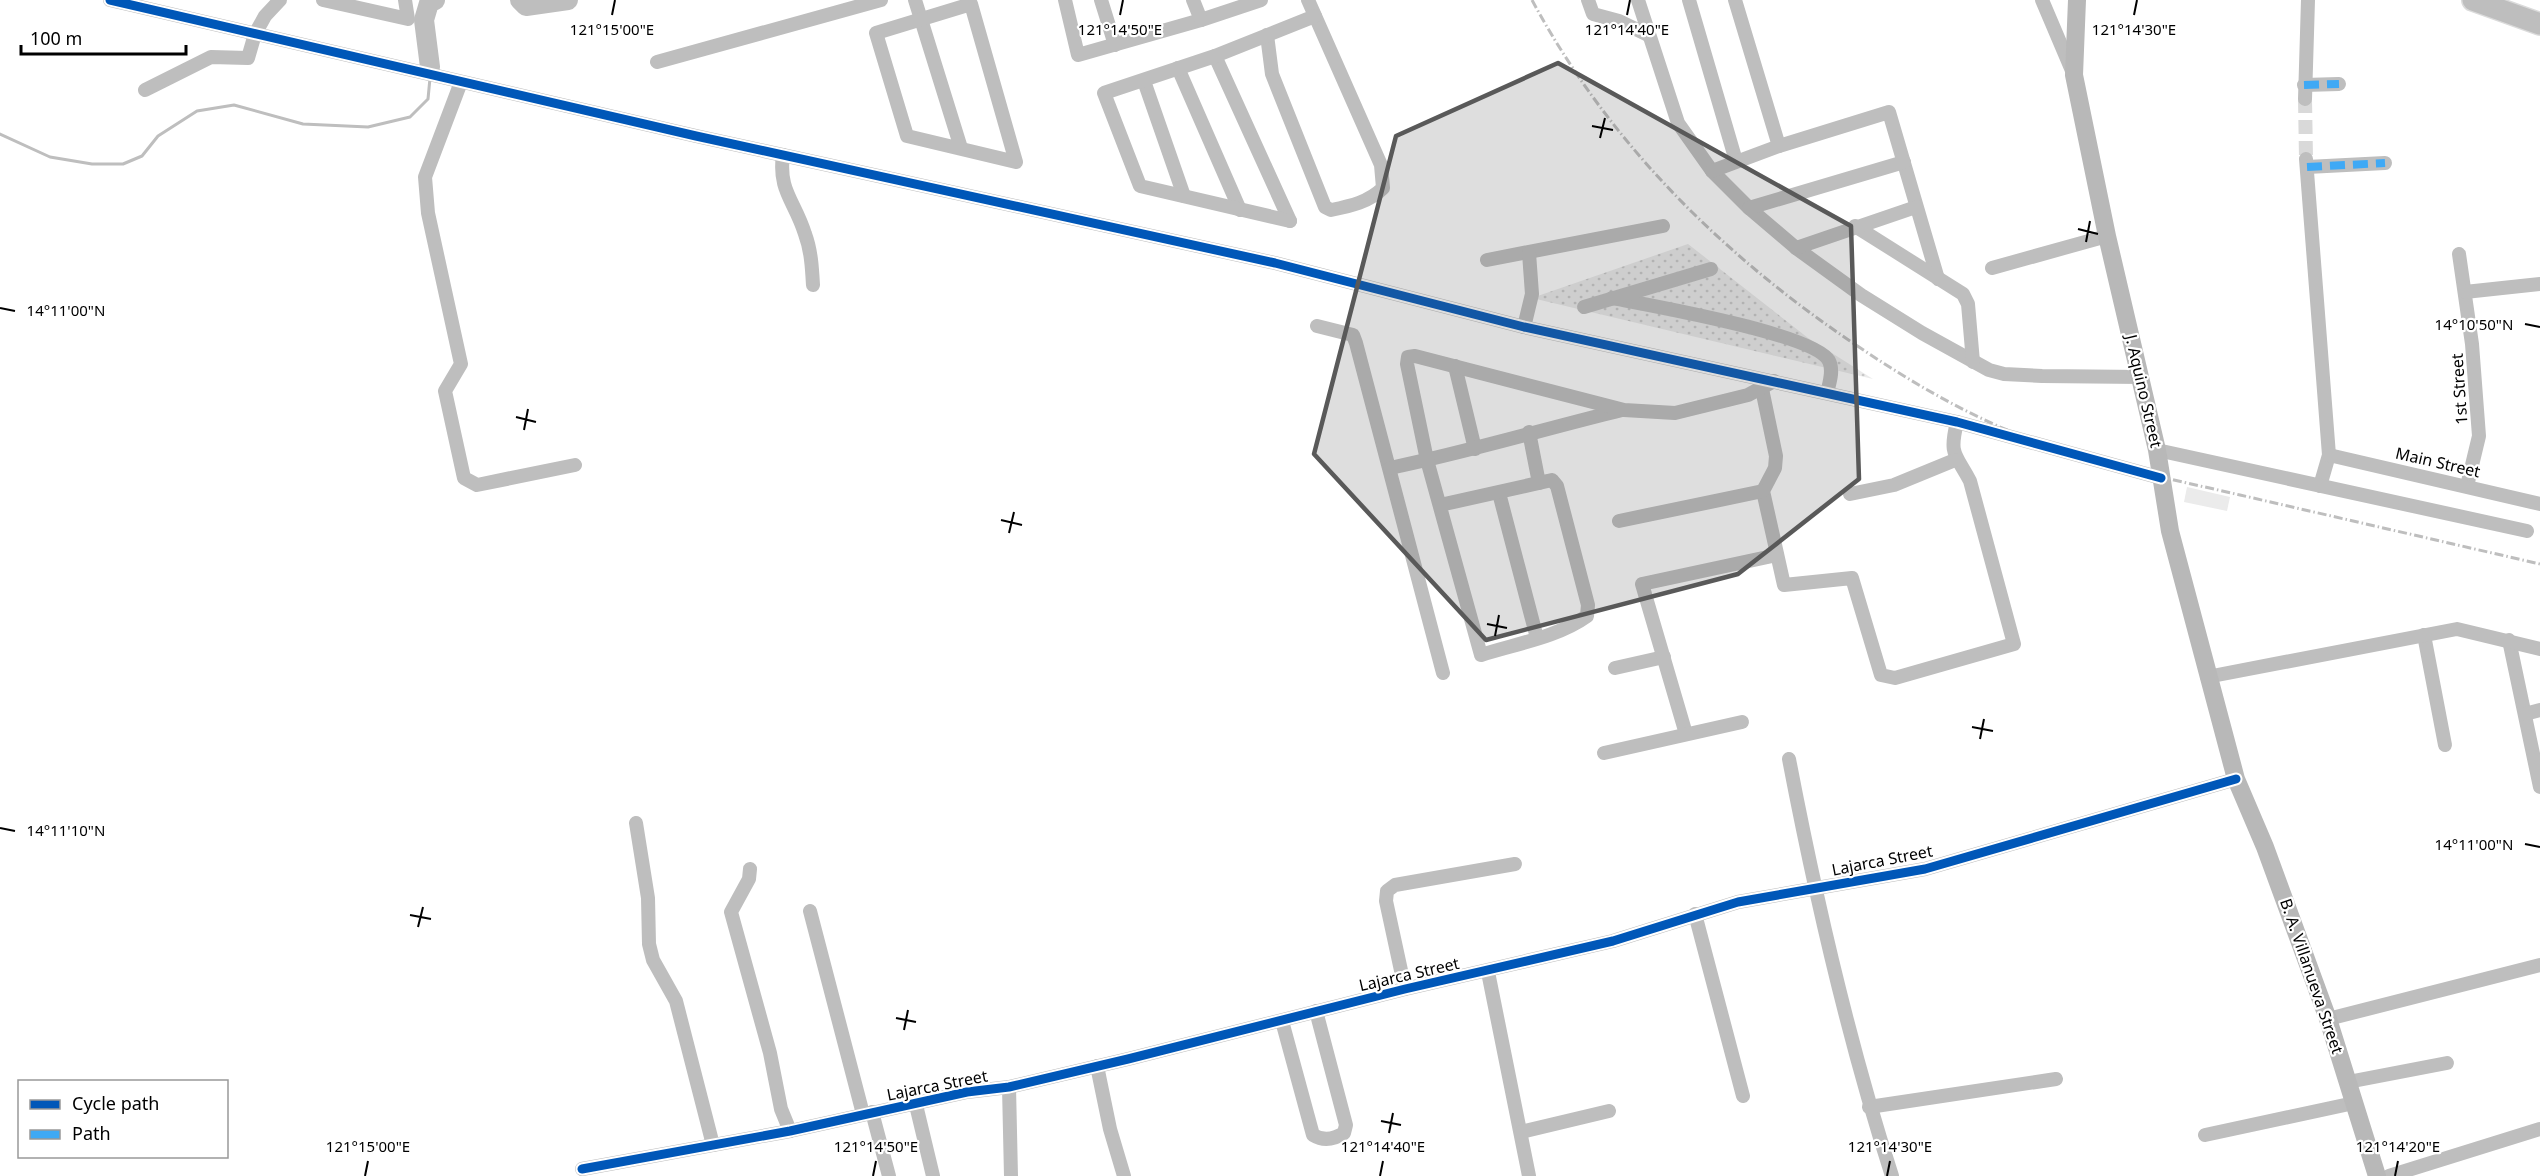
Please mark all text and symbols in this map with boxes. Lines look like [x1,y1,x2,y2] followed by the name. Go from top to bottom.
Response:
[21,18,186,56] scale bar
[570,19,654,39] text: 121°15'00"E
[1078,19,1162,39] text: 121°14'50"E
[1585,19,1669,39] text: 121°14'40"E
[2092,19,2176,39] text: 121°14'30"E
[30,26,82,50] text: 100 m
[27,300,105,320] text: 14°11'00"N
[2435,314,2513,334] text: 14°10'50"N
[2120,330,2168,450] street label: J. Aquino Street
[2446,352,2472,425] street label: 1st Street
[2393,442,2483,482] street label: Main Street
[27,820,105,840] text: 14°11'10"N
[2435,834,2513,854] text: 14°11'00"N
[1830,839,1934,881] street label: Lajarca Street
[2275,895,2349,1057] street label: B. A. Villanueva Street
[1357,952,1461,996] street label: Lajarca Street
[885,1064,989,1106] street label: Lajarca Street
[18,1080,228,1158] legend
[72,1091,159,1115] text: Cycle path
[72,1121,111,1145] text: Path
[326,1136,410,1156] text: 121°15'00"E
[834,1136,918,1156] text: 121°14'50"E
[1341,1136,1425,1156] text: 121°14'40"E
[1848,1136,1932,1156] text: 121°14'30"E
[2356,1136,2440,1156] text: 121°14'20"E

